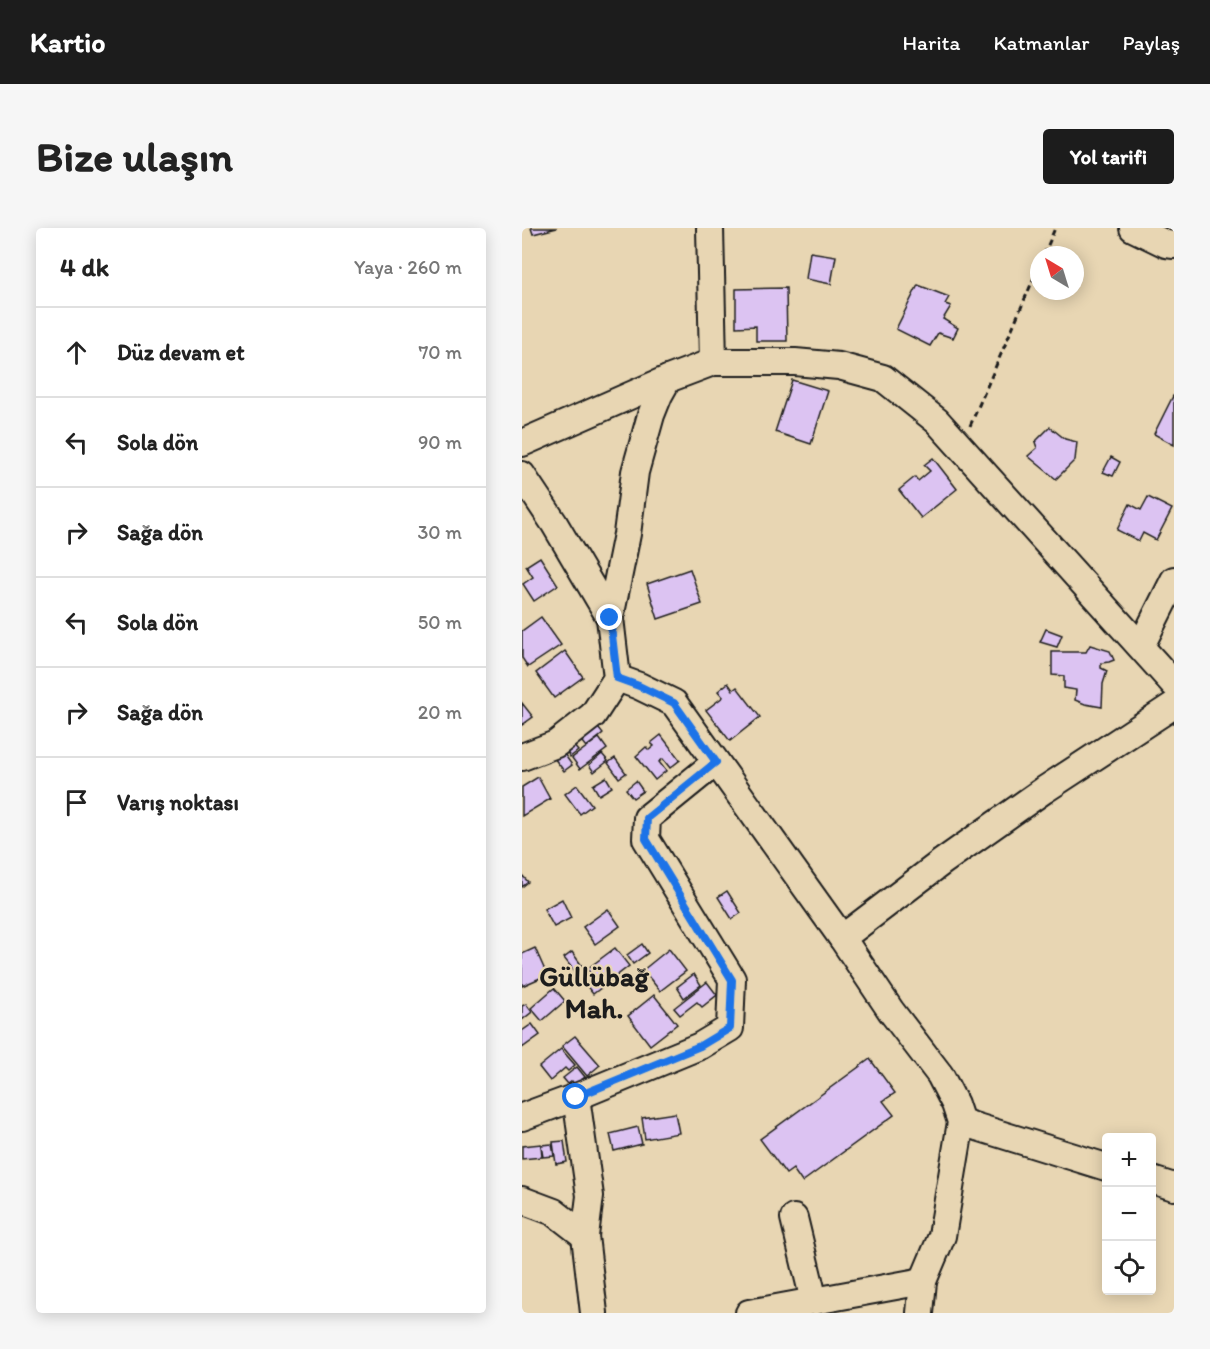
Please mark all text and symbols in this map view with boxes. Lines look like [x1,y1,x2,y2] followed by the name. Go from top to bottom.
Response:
[30,25,105,59] text: Kartio
[902,30,960,55] text: Harita
[993,30,1089,55] text: Katmanlar
[1122,30,1180,55] text: Paylaş
[1043,129,1174,184] button: Yol tarifi
[36,131,233,182] text: Bize ulaşın
[1030,246,1084,300] north arrow
[60,251,109,283] text: 4 dk
[354,255,462,279] text: Yaya · 260 m
[60,336,93,369] icon: ahead
[117,339,244,366] text: Düz devam et
[418,340,462,364] text: 70 m
[60,426,93,459] icon: left
[117,429,198,456] text: Sola dön
[418,430,462,454] text: 90 m
[60,516,93,549] icon: right
[117,519,203,546] text: Sağa dön
[417,520,462,544] text: 30 m
[596,604,622,630] route end
[60,606,93,639] icon: left
[117,609,198,636] text: Sola dön
[418,610,462,634] text: 50 m
[60,696,93,729] icon: right
[117,699,203,726] text: Sağa dön
[418,700,462,724] text: 20 m
[60,786,93,819] icon: arrive
[117,789,239,816] text: Varış noktası
[539,959,650,1025] district label: Güllübağ Mah.
[562,1083,588,1109] route start
[1102,1133,1156,1295] map controls
[1102,1133,1156,1187] button: +
[1102,1187,1156,1241] button: −
[1102,1241,1156,1295] button: locate

